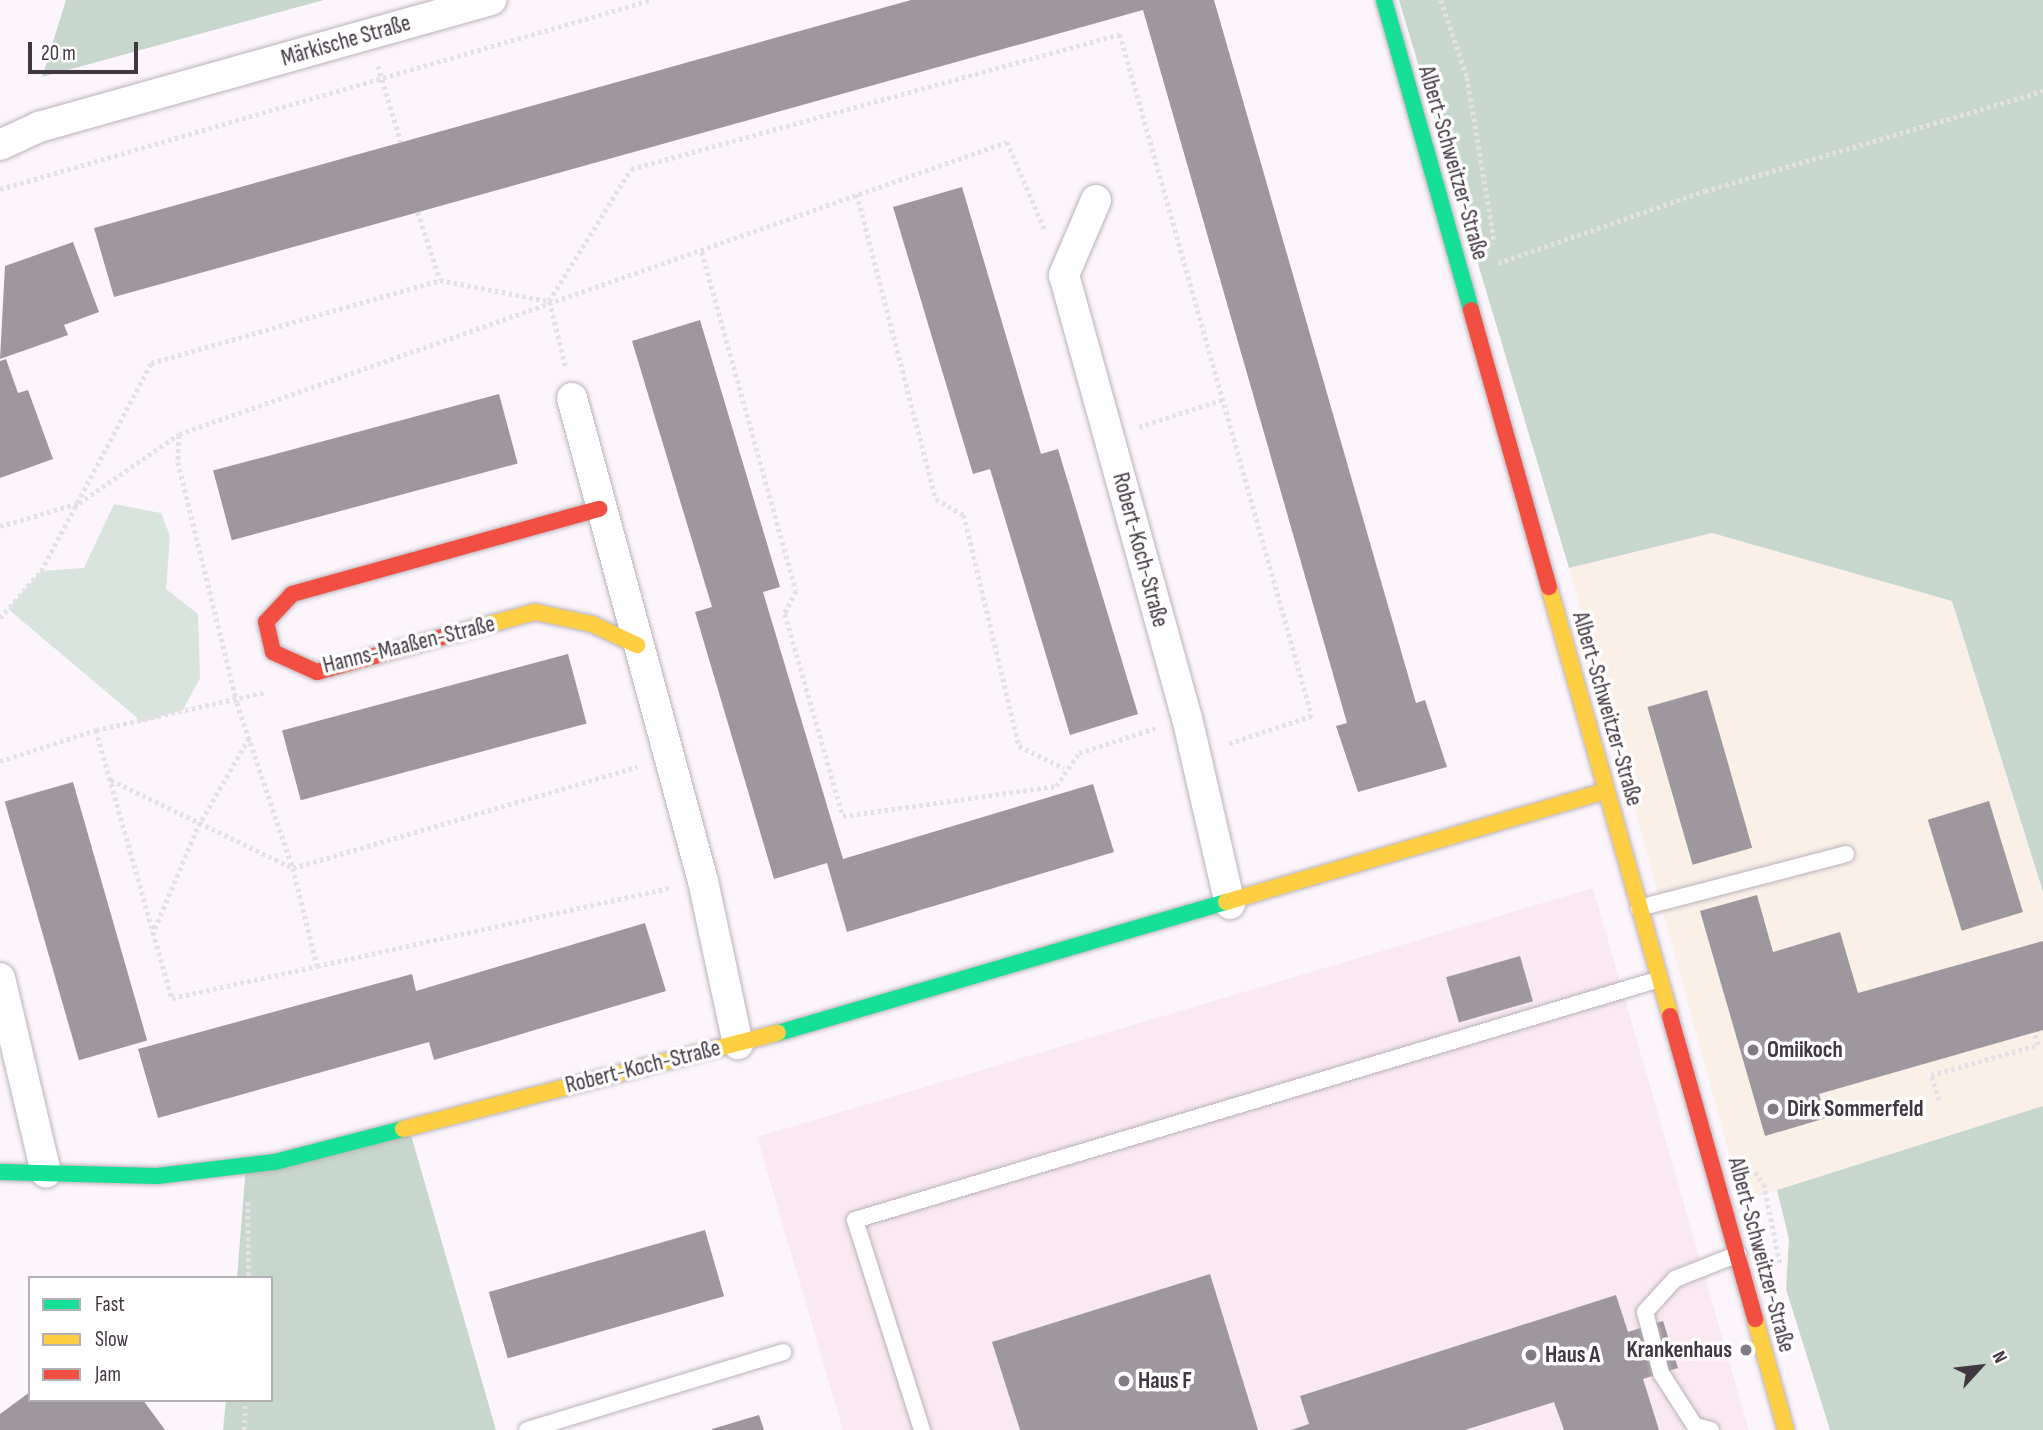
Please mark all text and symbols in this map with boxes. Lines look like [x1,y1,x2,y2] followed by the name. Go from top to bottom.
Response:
[278,9,414,73] street label: Märkische Straße
[32,28,142,72] scale bar
[41,41,76,66] text: 20 m
[1412,63,1494,263] street label: Albert-Schweitzer-Straße
[1106,470,1174,630] street label: Robert-Koch-Straße
[1566,609,1648,809] street label: Albert-Schweitzer-Straße
[320,610,498,680] street label: Hanns-Maaßen-Straße
[563,1034,723,1100] street label: Robert-Koch-Straße
[1767,1036,1843,1064] place label: Omiikoch
[1745,1042,1761,1058] marker: Omiikoch
[1787,1095,1923,1123] place label: Dirk Sommerfeld
[1765,1101,1781,1117] marker: Dirk Sommerfeld
[1722,1155,1800,1355] street label: Albert-Schweitzer-Straße
[28,1276,273,1402] legend
[95,1292,125,1317] text: Fast
[95,1327,128,1352] text: Slow
[1945,1332,2015,1402] north arrow
[1627,1336,1732,1364] place label: Krankenhaus
[1545,1341,1600,1369] place label: Haus A
[1738,1342,1754,1358] marker: Krankenhaus
[1523,1347,1539,1363] marker: Haus A
[1987,1347,2012,1367] text: N
[95,1362,121,1387] text: Jam
[1138,1367,1192,1395] place label: Haus F
[1116,1373,1132,1389] marker: Haus F

